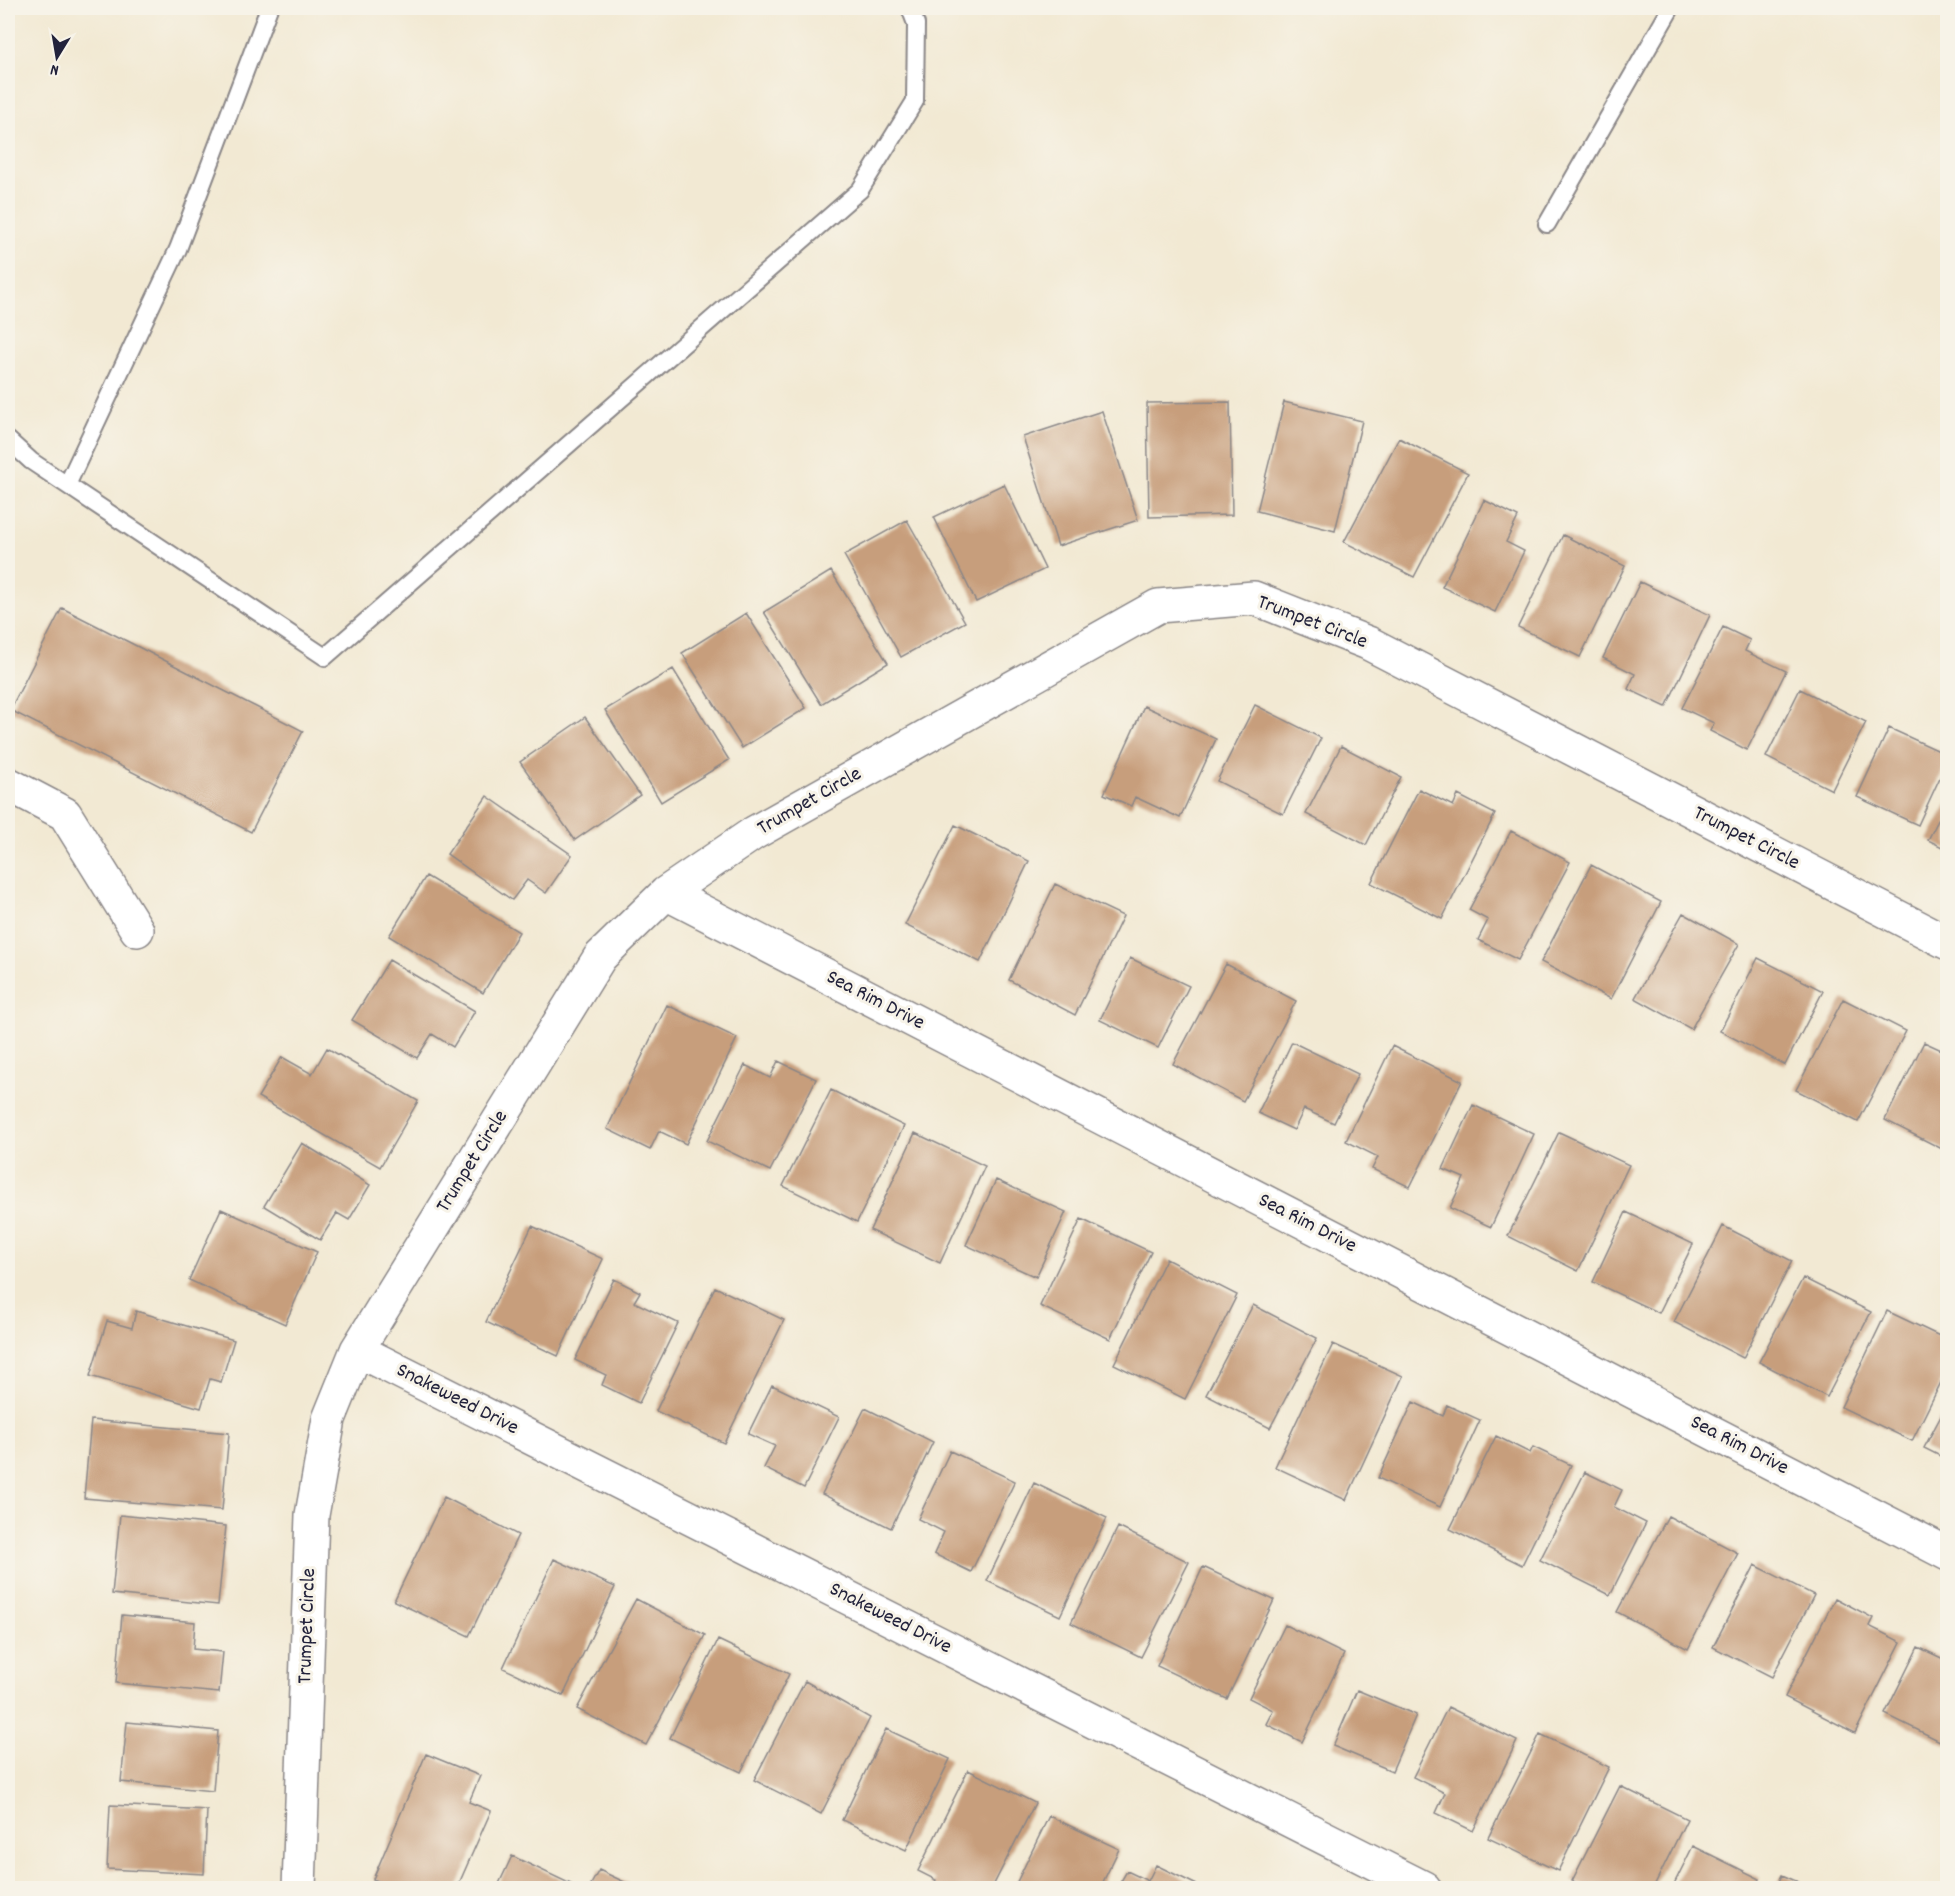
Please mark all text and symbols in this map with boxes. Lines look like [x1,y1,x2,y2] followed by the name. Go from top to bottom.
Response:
[27,27,87,87] north arrow
[48,57,61,81] text: N
[1253,588,1371,658] street label: Trumpet Circle
[752,760,868,844] street label: Trumpet Circle
[1688,799,1804,879] street label: Trumpet Circle
[821,963,929,1039] street label: Sea Rim Drive
[430,1105,516,1219] street label: Trumpet Circle
[1253,1186,1361,1262] street label: Sea Rim Drive
[391,1356,523,1444] street label: Snakeweed Drive
[1685,1408,1793,1484] street label: Sea Rim Drive
[291,1568,325,1684] street label: Trumpet Circle
[824,1575,956,1663] street label: Snakeweed Drive

